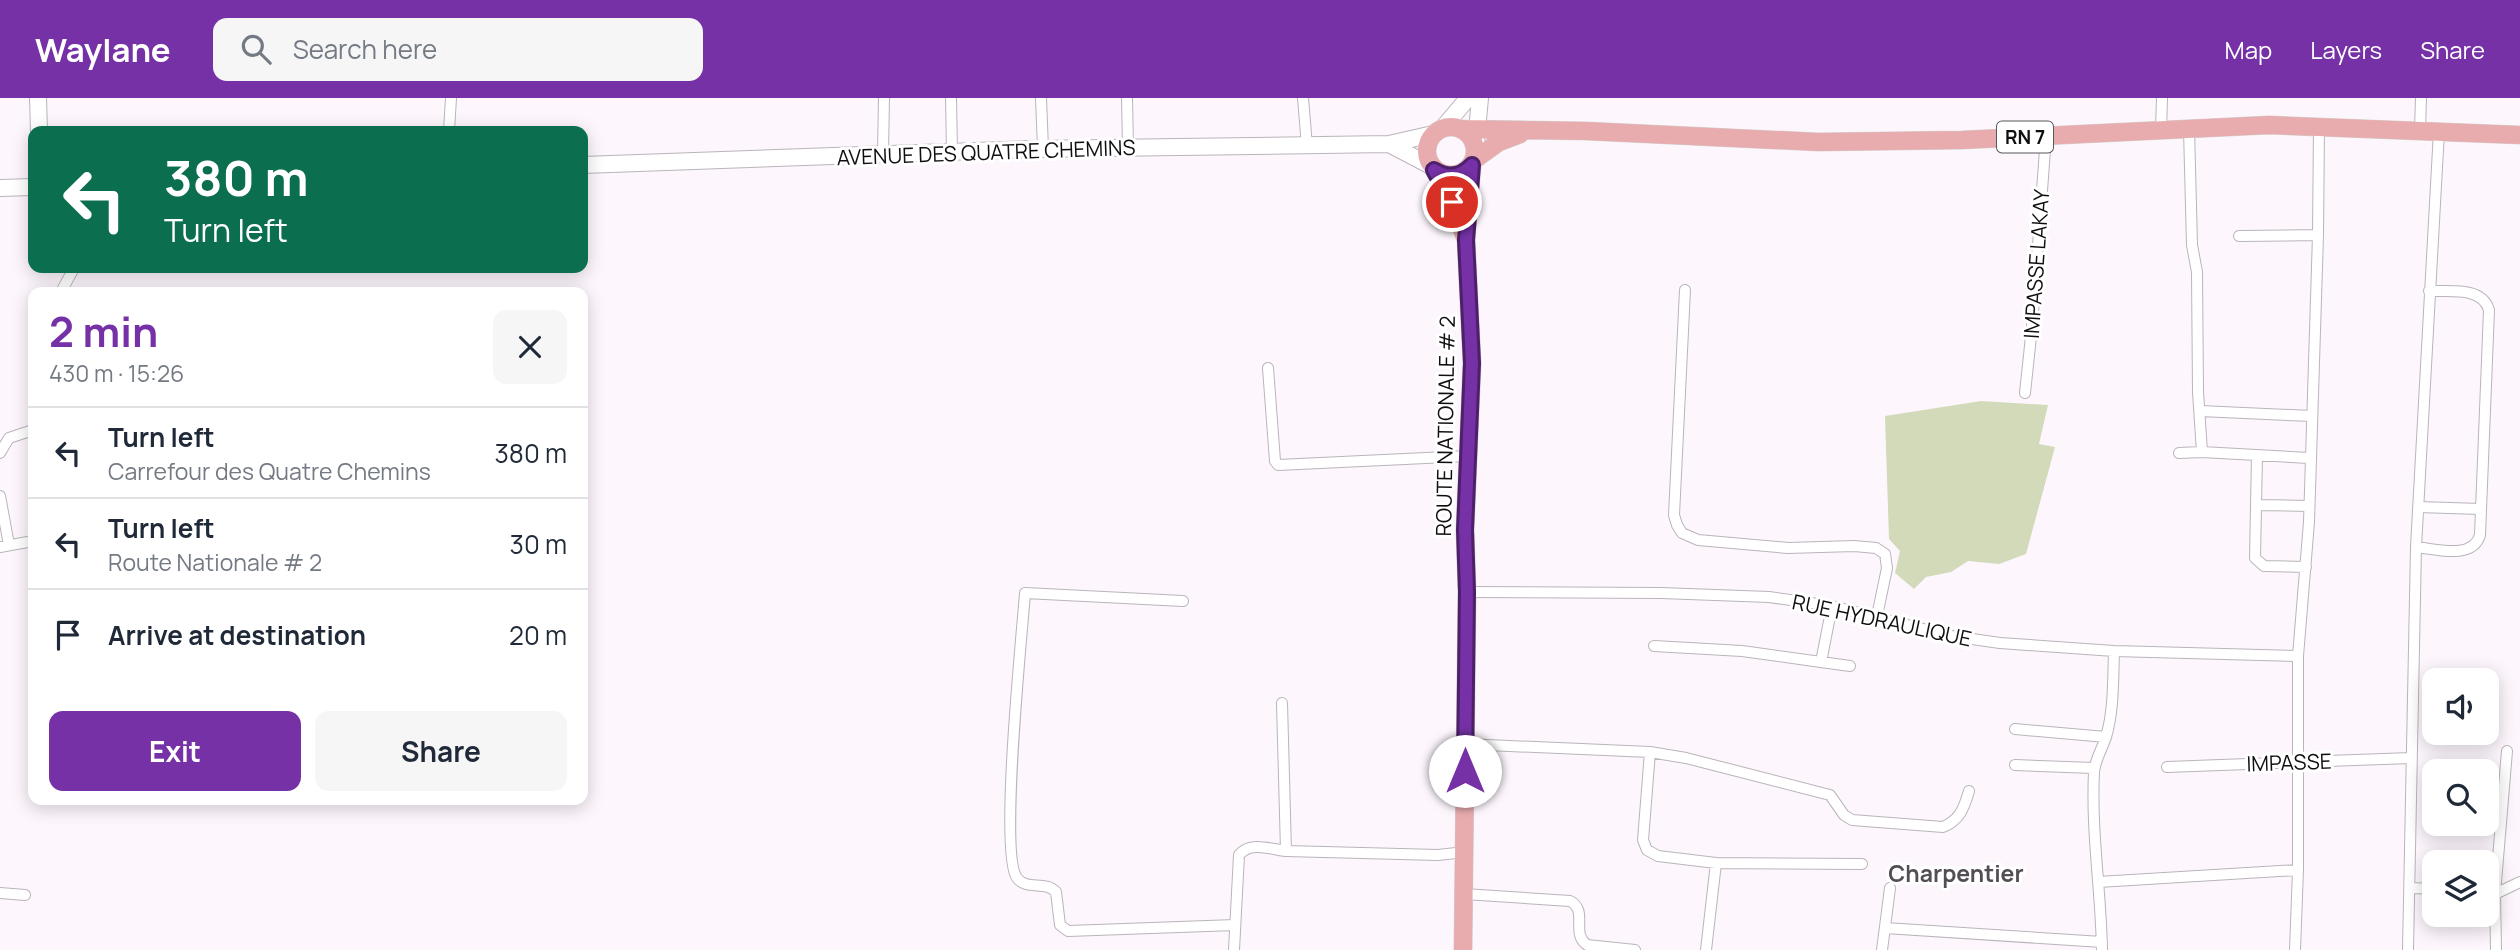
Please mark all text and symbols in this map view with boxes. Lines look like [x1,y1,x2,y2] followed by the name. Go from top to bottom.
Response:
[213,18,703,81] search box
[35,27,171,72] text: Waylane
[237,30,275,68] icon: search
[293,31,437,67] text: Search here
[2225,33,2272,66] text: Map
[2310,33,2382,66] text: Layers
[2420,33,2485,66] text: Share
[1997,121,2053,152] road number: RN 7
[836,133,1136,171] street label: AVENUE DES QUATRE CHEMINS
[164,144,309,211] text: 380 m
[49,154,140,245] icon: left
[1422,172,1482,232] pin
[1433,183,1471,221] icon: arrive
[2017,188,2055,340] street label: IMPASSE LAKAY
[164,208,288,252] text: Turn left
[49,302,158,360] text: 2 min
[493,310,567,384] button: close
[1429,315,1461,537] street label: ROUTE NATIONALE # 2
[49,357,184,389] text: 430 m · 15:26
[108,419,215,455] text: Turn left
[49,434,87,472] icon: left
[494,435,567,471] text: 380 m
[108,455,431,487] text: Carrefour des Quatre Chemins
[108,510,215,546] text: Turn left
[49,525,87,563] icon: left
[510,526,567,562] text: 30 m
[108,546,322,578] text: Route Nationale # 2
[1790,587,1974,653] street label: RUE HYDRAULIQUE
[49,616,87,654] icon: arrive
[108,617,366,653] text: Arrive at destination
[509,617,567,653] text: 20 m
[2422,668,2499,927] map controls
[2422,668,2499,745] button: sound
[49,711,301,791] button: Exit
[315,711,567,791] button: Share
[1428,734,1502,808] position arrow
[2246,747,2332,777] street label: IMPASSE
[2422,759,2499,836] button: search
[2422,850,2499,927] button: layers
[1888,857,2024,889] district label: Charpentier

